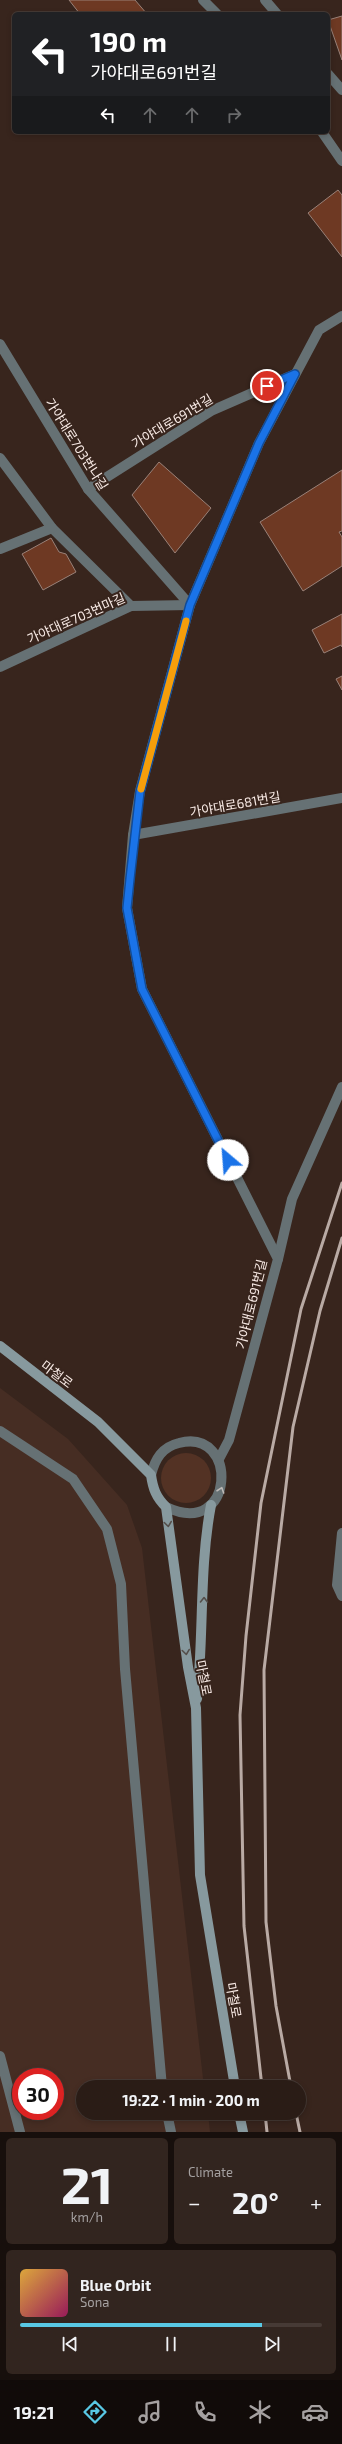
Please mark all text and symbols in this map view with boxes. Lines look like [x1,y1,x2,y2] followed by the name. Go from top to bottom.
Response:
[90,24,167,58] text: 190 m
[24,28,76,80] icon: left
[90,61,217,83] text: 가야대로691번길
[97,104,119,126] icon: left
[139,104,161,126] icon: ahead
[181,104,203,126] icon: ahead
[223,104,245,126] icon: right
[250,369,284,403] pin
[256,375,278,397] icon: arrive
[129,390,215,452] street label: 가야대로691번길
[42,395,112,493] street label: 가야대로703번나길
[25,589,127,647] street label: 가야대로703번마길
[188,788,282,820] street label: 가야대로681번길
[207,1139,249,1181] position arrow
[232,1258,270,1350] street label: 가야대로691번길
[38,1357,76,1391] street label: 마철로
[216,1486,224,1493] one-way arrow
[163,1521,172,1527] one-way arrow
[199,1597,208,1603] one-way arrow
[181,1649,190,1656] one-way arrow
[193,1659,215,1697] street label: 마철로
[223,1981,245,2019] street label: 마철로
[12,2068,64,2120] speed limit sign: 30
[122,2091,260,2109] text: 19:22 · 1 min · 200 m
[61,2152,113,2214] text: 21
[188,2164,233,2180] text: Climate
[232,2184,279,2220] text: 20°
[188,2189,201,2215] text: −
[310,2189,322,2215] text: +
[71,2209,103,2225] text: km/h
[80,2276,151,2294] text: Blue Orbit
[80,2294,109,2310] text: Sona
[59,2333,81,2355] icon: previous
[160,2333,182,2355] icon: pause
[261,2333,283,2355] icon: next
[81,2398,109,2426] icon: directions
[136,2398,164,2426] icon: music
[191,2398,219,2426] icon: phone
[246,2398,274,2426] icon: climate
[301,2398,329,2426] icon: car
[13,2401,55,2423] text: 19:21

